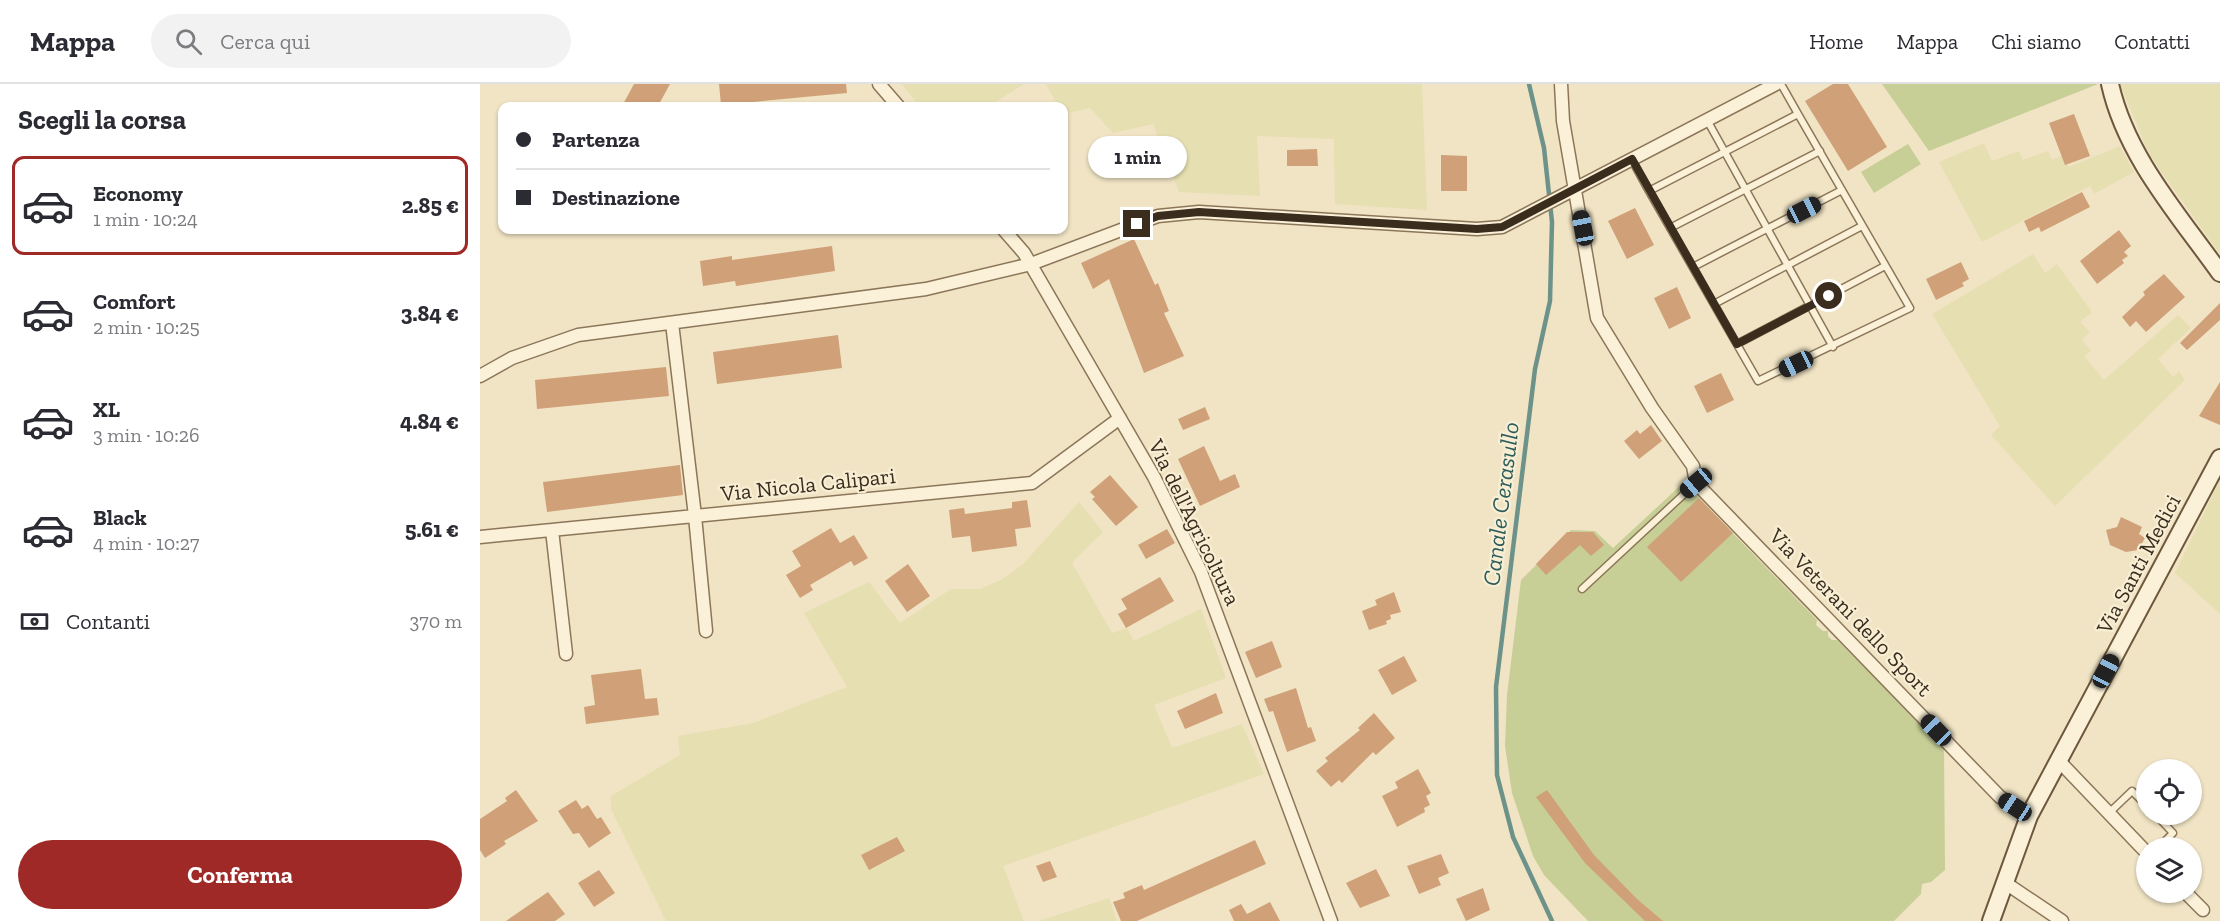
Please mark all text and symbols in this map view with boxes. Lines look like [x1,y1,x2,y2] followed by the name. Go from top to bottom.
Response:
[151,14,571,68] search box
[30,25,115,58] text: Mappa
[172,25,205,58] icon: search
[220,28,310,55] text: Cerca qui
[1809,29,1863,54] text: Home
[1896,29,1958,54] text: Mappa
[1991,29,2081,54] text: Chi siamo
[2114,29,2190,54] text: Contatti
[18,104,186,136] text: Scegli la corsa
[552,126,640,153] text: Partenza
[1088,137,1186,179] callout: 1 min
[1114,145,1161,169] text: 1 min
[21,179,75,233] icon: car
[93,180,183,207] text: Economy
[552,184,680,211] text: Destinazione
[402,192,459,219] text: 2.85 €
[1784,194,1824,226] car
[93,207,198,231] text: 1 min · 10:24
[1571,209,1595,247] car
[1123,210,1150,237] route end
[1815,282,1842,309] route start
[21,287,75,341] icon: car
[93,288,175,315] text: Comfort
[401,300,459,327] text: 3.84 €
[93,315,200,339] text: 2 min · 10:25
[1776,348,1816,380] car
[21,395,75,449] icon: car
[93,396,120,423] text: XL
[400,408,459,435] text: 4.84 €
[1476,420,1525,588] water label: Canale Cerasullo
[93,423,200,447] text: 3 min · 10:26
[1142,434,1247,610] street label: Via dell'Agricoltura
[718,462,897,507] street label: Via Nicola Calipari
[1676,465,1716,501] car
[2090,490,2186,639] street label: Via Santi Medici
[21,503,75,557] icon: car
[93,504,147,531] text: Black
[405,516,459,543] text: 5.61 €
[1763,522,1938,703] street label: Via Veterani dello Sport
[93,531,200,555] text: 4 min · 10:27
[18,605,51,638] icon: cash
[66,608,150,635] text: Contanti
[409,609,462,633] text: 370 m
[2090,651,2122,691] car
[1917,711,1955,749] car
[2136,759,2202,903] map controls
[2136,759,2202,825] button: locate
[1995,790,2035,824] car
[2136,837,2202,903] button: layers
[18,840,462,909] button: Conferma

